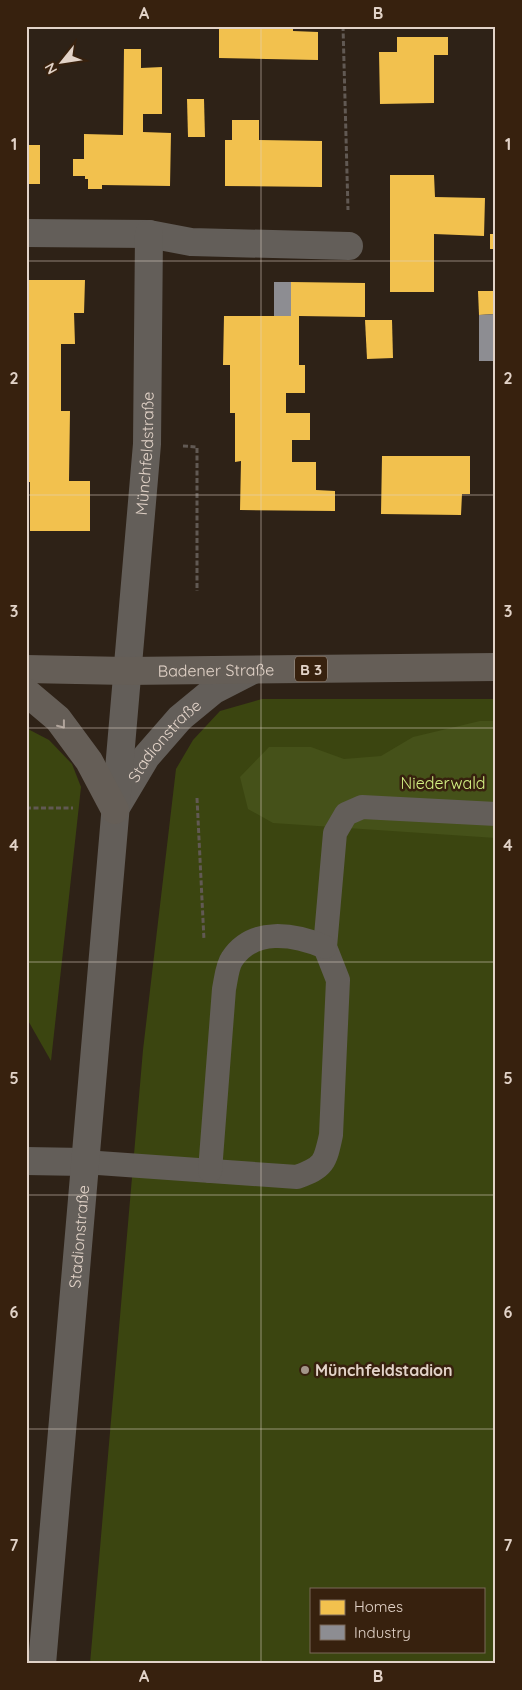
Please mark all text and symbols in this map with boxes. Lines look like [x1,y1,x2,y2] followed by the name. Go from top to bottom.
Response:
[139,3,150,23] text: A
[373,3,383,23] text: B
[38,38,88,88] north arrow
[40,60,61,77] text: N
[11,134,17,154] text: 1
[505,134,511,154] text: 1
[9,368,19,388] text: 2
[503,368,513,388] text: 2
[131,392,157,516] street label: Münchfeldstraße
[10,601,18,621] text: 3
[504,601,512,621] text: 3
[295,656,327,682] road number: B 3
[158,659,274,681] street label: Badener Straße
[123,695,205,786] street label: Stadionstraße
[56,719,64,728] one-way arrow
[401,773,485,793] park label: Niederwald
[9,835,19,855] text: 4
[503,835,513,855] text: 4
[9,1068,19,1088] text: 5
[503,1068,513,1088] text: 5
[64,1184,93,1289] street label: Stadionstraße
[10,1302,19,1322] text: 6
[504,1302,513,1322] text: 6
[315,1360,453,1380] place label: Münchfeldstadion
[299,1364,311,1376] marker: Münchfeldstadion
[10,1535,19,1555] text: 7
[504,1535,513,1555] text: 7
[310,1588,484,1652] legend
[354,1597,403,1616] text: Homes
[354,1623,411,1642] text: Industry
[139,1666,150,1686] text: A
[373,1666,383,1686] text: B

